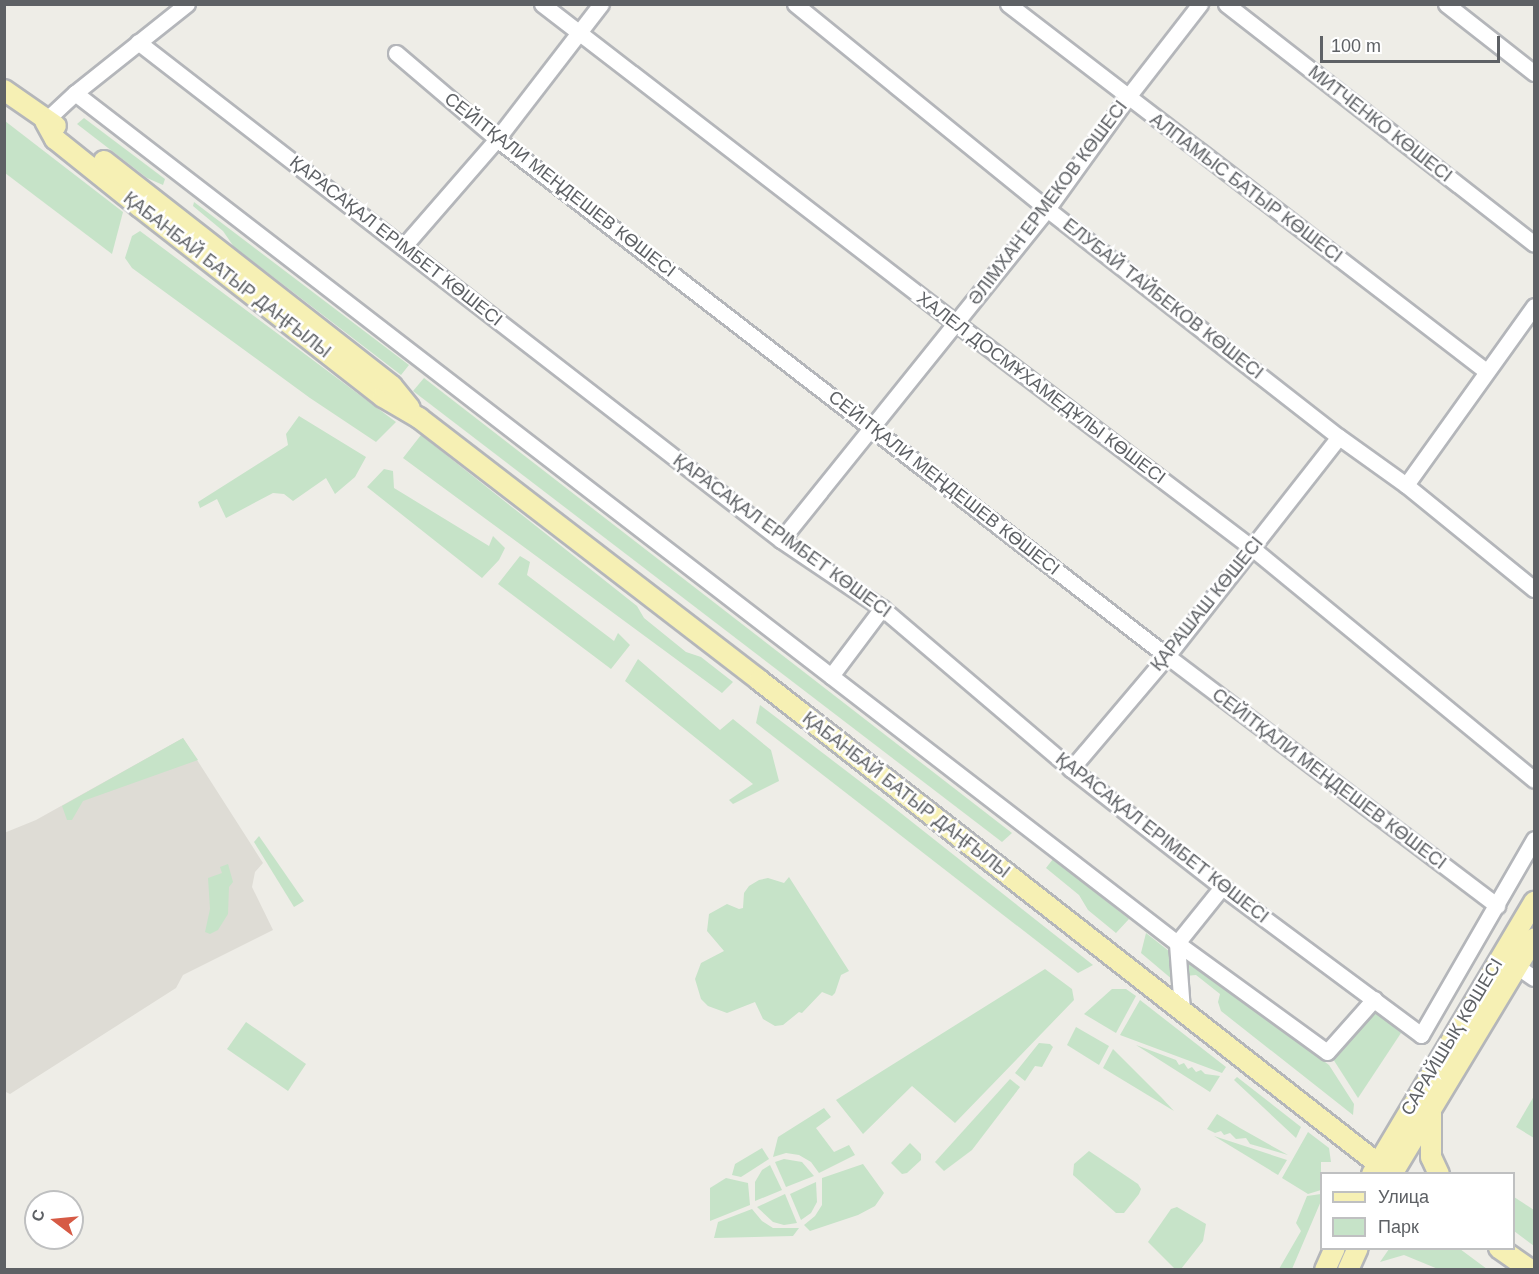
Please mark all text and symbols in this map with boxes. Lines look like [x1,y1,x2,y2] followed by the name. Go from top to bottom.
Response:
[1323,24,1503,62] scale bar
[1331,36,1381,56] text: 100 m
[1304,61,1456,187] street label: МИТЧЕНКО КӨШЕСІ
[440,88,680,282] street label: СЕЙІТҚАЛИ МЕҢДЕШЕВ КӨШЕСІ
[964,96,1132,310] street label: ӘЛІМХАН ЕРМЕКОВ КӨШЕСІ
[1146,109,1346,267] street label: АЛПАМЫС БАТЫР КӨШЕСІ
[285,151,507,331] street label: ҚАРАСАҚАЛ ЕРІМБЕТ КӨШЕСІ
[119,187,335,363] street label: ҚАБАНБАЙ БАТЫР ДАҢҒЫЛЫ
[1059,214,1267,384] street label: ЕЛУБАЙ ТАЙБЕКОВ КӨШЕСІ
[912,287,1170,489] street label: ХАЛЕЛ ДОСМҰХАМЕДҰЛЫ КӨШЕСІ
[824,386,1064,580] street label: СЕЙІТҚАЛИ МЕҢДЕШЕВ КӨШЕСІ
[669,450,895,622] street label: ҚАРАСАҚАЛ ЕРІМБЕТ КӨШЕСІ
[1146,533,1268,675] street label: ҚАРАШАШ КӨШЕСІ
[1208,684,1450,874] street label: СЕЙІТҚАЛИ МЕҢДЕШЕВ КӨШЕСІ
[798,707,1014,883] street label: ҚАБАНБАЙ БАТЫР ДАҢҒЫЛЫ
[1051,748,1273,928] street label: ҚАРАСАҚАЛ ЕРІМБЕТ КӨШЕСІ
[1397,955,1507,1119] street label: САРАЙШЫҚ КӨШЕСІ
[1320,1172,1515,1250] legend
[1378,1187,1429,1207] text: Улица
[24,1190,84,1250] north arrow
[28,1208,48,1223] text: С
[1378,1217,1419,1237] text: Парк

